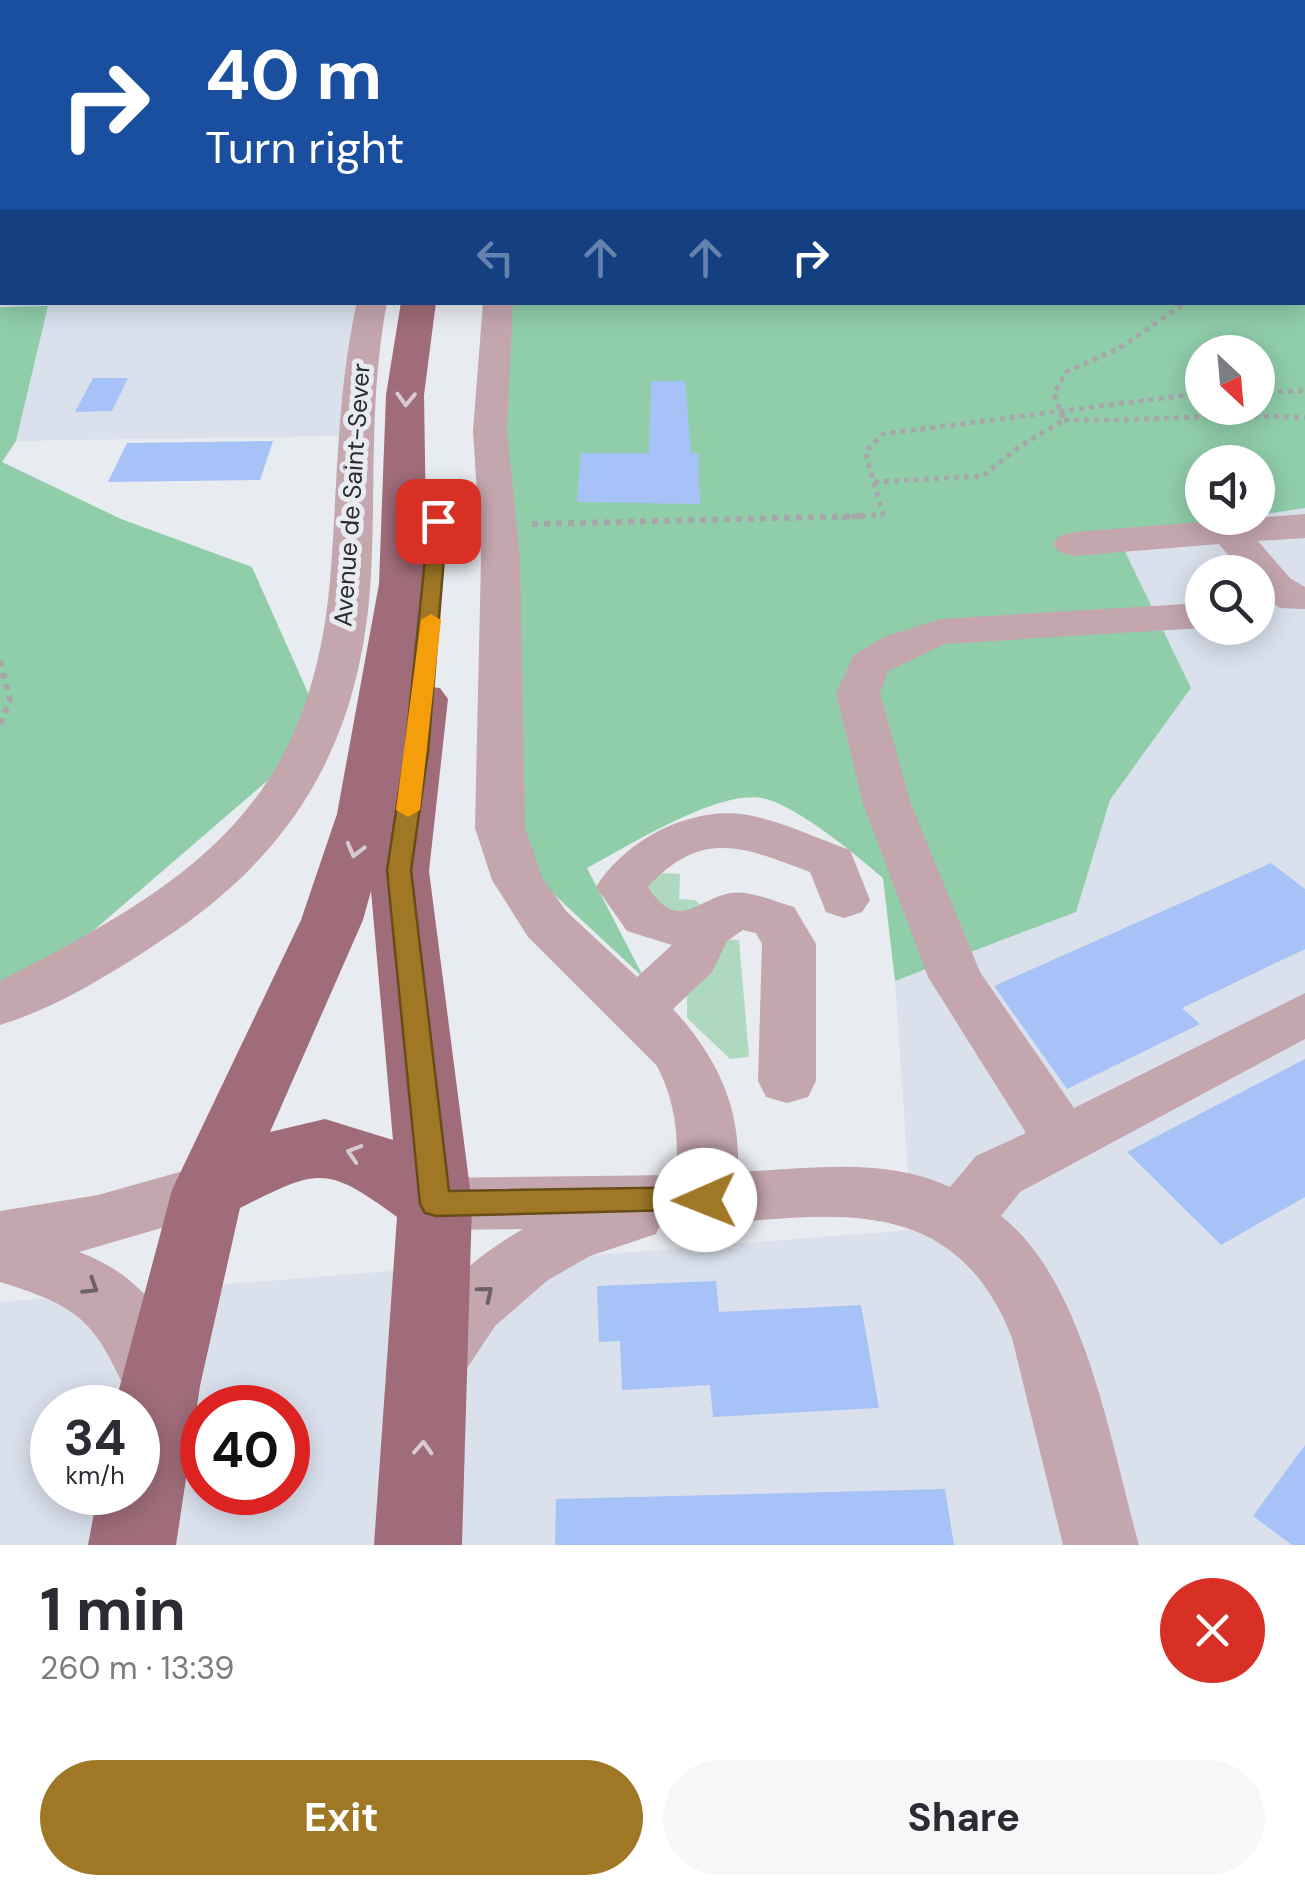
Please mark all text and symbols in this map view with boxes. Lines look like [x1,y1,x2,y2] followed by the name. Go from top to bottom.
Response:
[205,30,382,121] text: 40 m
[40,40,170,170] icon: right
[205,118,404,177] text: Turn right
[468,230,523,285] icon: left
[573,230,628,285] icon: ahead
[678,230,733,285] icon: ahead
[783,230,838,285] icon: right
[1185,335,1275,425] north arrow
[1185,335,1275,645] map controls
[326,362,378,628] street label: Avenue de Saint-Sever
[396,392,417,407] one-way arrow
[1185,445,1275,535] button: sound
[396,479,481,564] pin
[411,494,466,549] icon: arrive
[1185,555,1275,645] button: search
[346,841,367,858] one-way arrow
[346,1144,363,1164] one-way arrow
[653,1148,757,1252] position arrow
[80,1274,98,1293] one-way arrow
[475,1287,493,1305] one-way arrow
[180,1385,310,1515] speed limit sign: 40
[64,1405,126,1471] text: 34
[412,1439,433,1455] one-way arrow
[65,1459,125,1492] text: km/h
[40,1570,186,1649] text: 1 min
[1160,1578,1265,1683] button: close
[40,1647,234,1689] text: 260 m · 13:39
[40,1760,643,1875] button: Exit
[663,1760,1265,1875] button: Share

